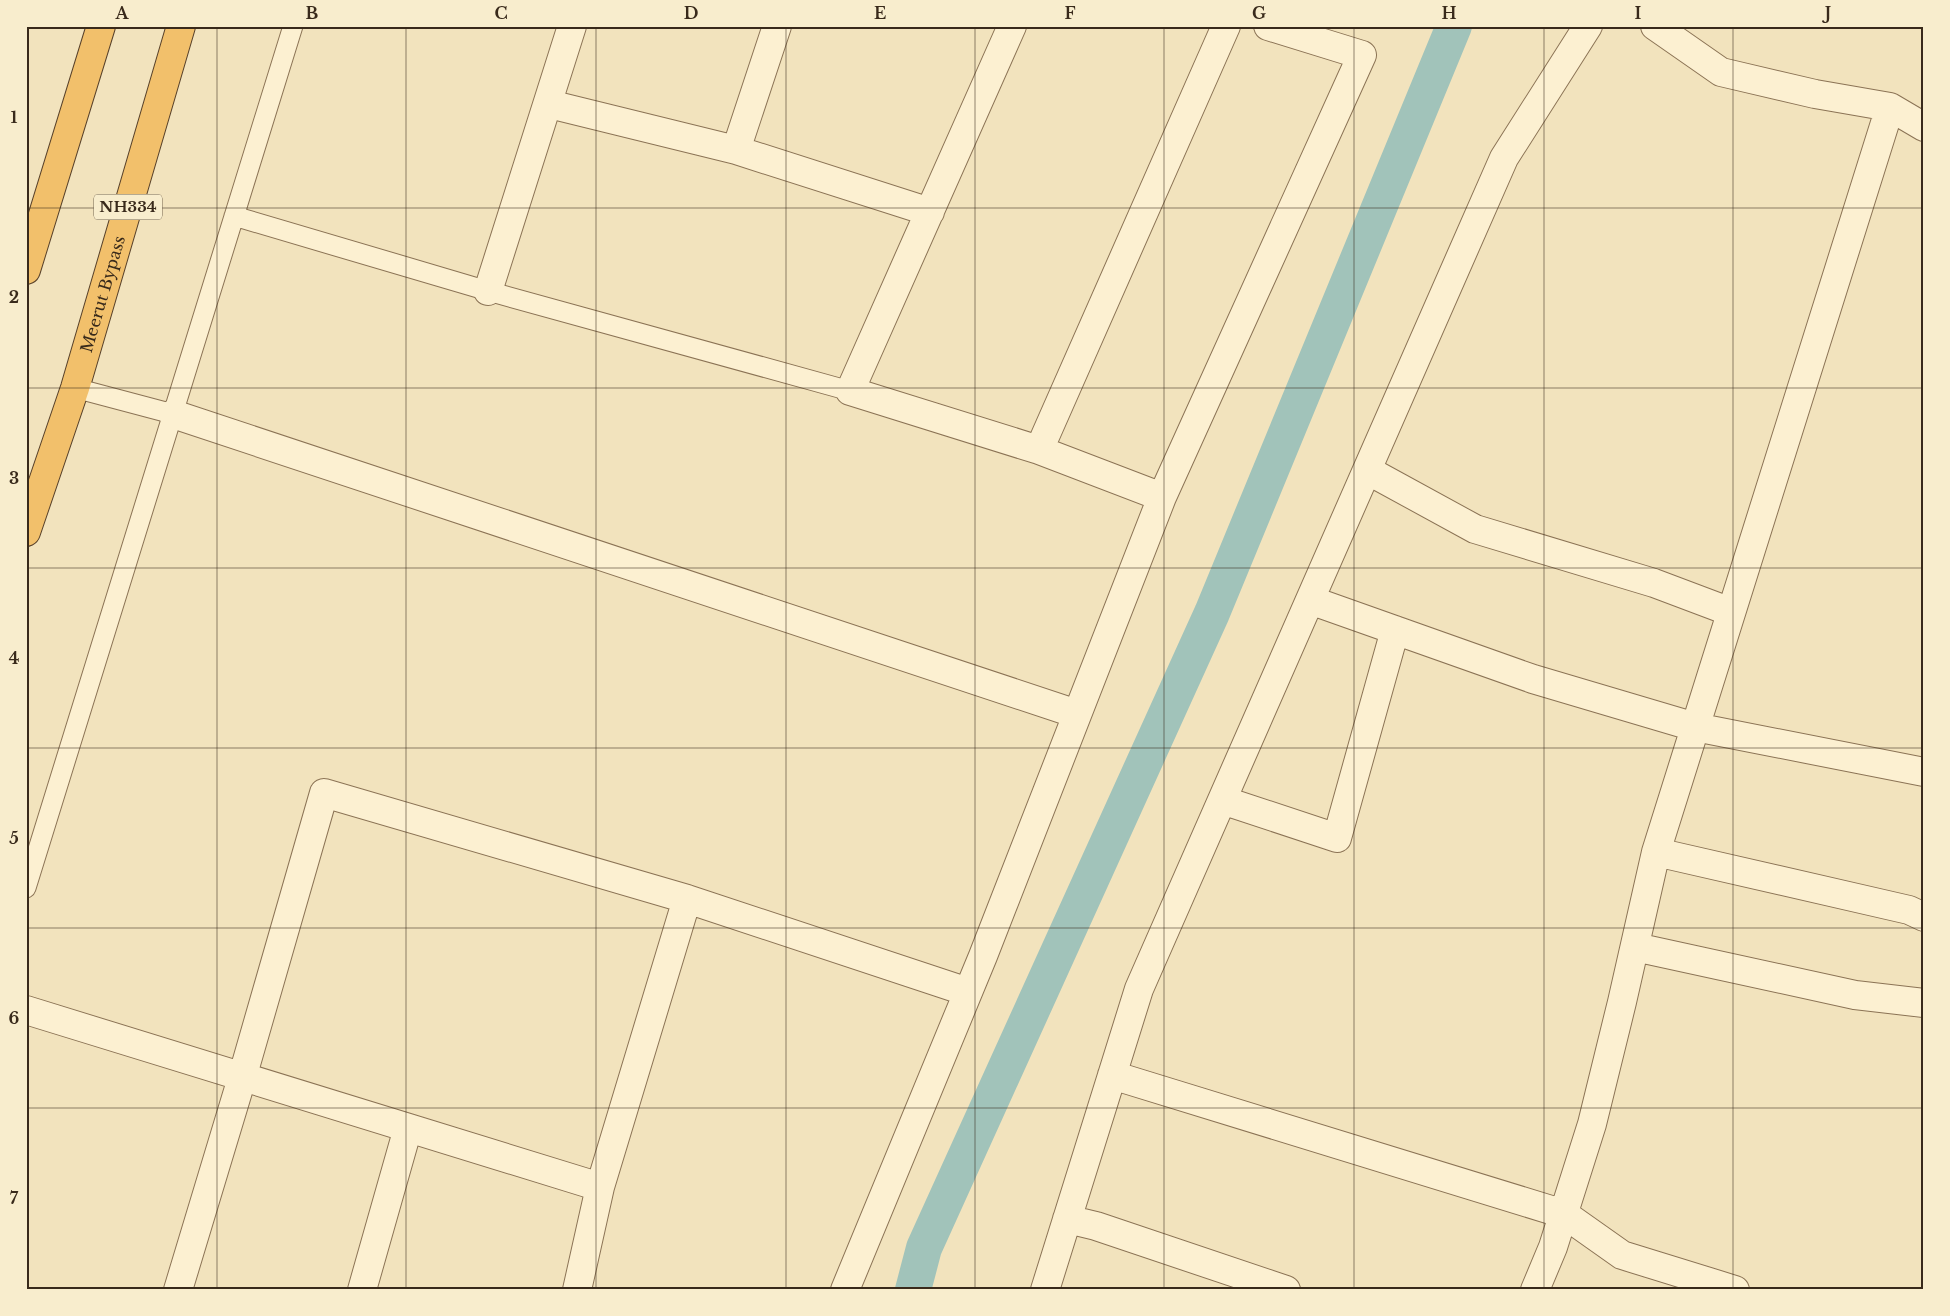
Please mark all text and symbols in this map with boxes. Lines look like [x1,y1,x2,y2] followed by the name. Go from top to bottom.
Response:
[115,3,130,23] text: A
[306,3,319,23] text: B
[494,3,508,23] text: C
[684,3,698,23] text: D
[874,3,886,23] text: E
[1064,3,1076,23] text: F
[1252,3,1266,23] text: G
[1441,3,1457,23] text: H
[1635,3,1642,23] text: I
[1822,3,1831,23] text: J
[11,107,18,127] text: 1
[94,194,162,220] road number: NH334
[76,233,129,355] street label: Meerut Bypass
[9,287,19,307] text: 2
[9,468,19,488] text: 3
[9,648,19,668] text: 4
[9,828,19,848] text: 5
[9,1008,20,1028] text: 6
[10,1188,19,1208] text: 7

